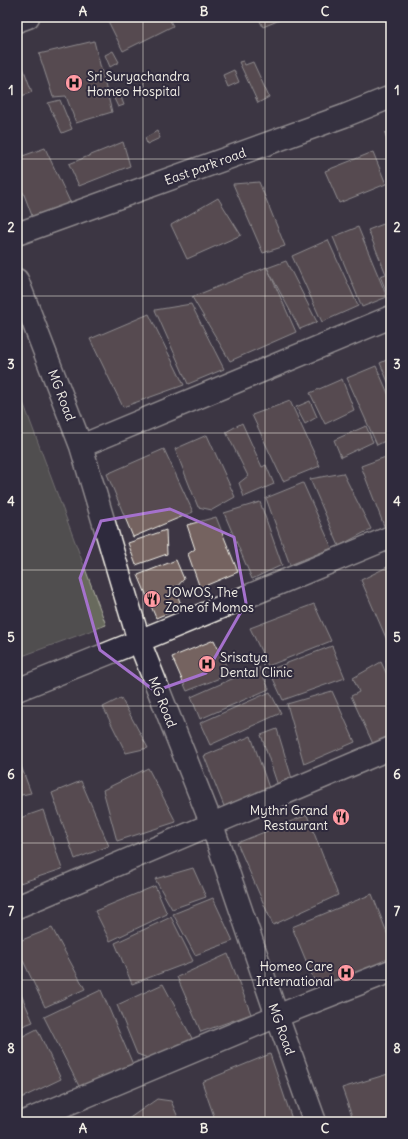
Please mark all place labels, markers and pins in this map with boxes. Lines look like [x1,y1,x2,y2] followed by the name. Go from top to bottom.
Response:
[87,68,190,100] place label: Sri Suryachandra Homeo Hospital
[64,73,84,93] hospital icon: Sri Suryachandra Homeo Hospital
[165,584,254,616] place label: JOWOS, The Zone of Momos
[142,589,162,609] restaurant icon: JOWOS, The Zone of Momos
[220,649,293,681] place label: Srisatya Dental Clinic
[197,654,217,674] hospital icon: Srisatya Dental Clinic
[250,802,329,834] place label: Mythri Grand Restaurant
[331,807,351,827] restaurant icon: Mythri Grand Restaurant
[256,958,333,990] place label: Homeo Care International
[336,963,356,983] hospital icon: Homeo Care International

